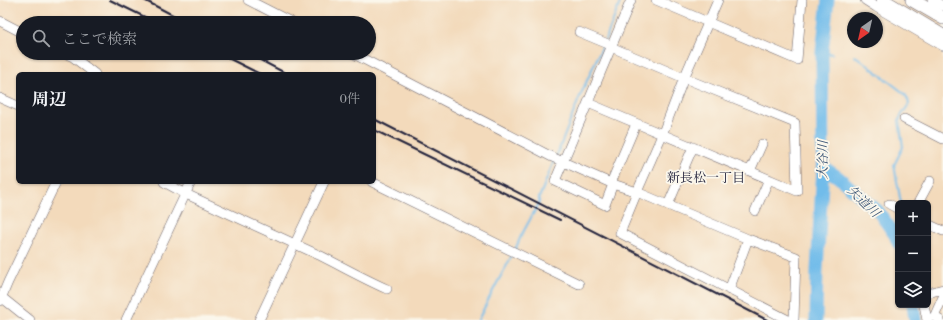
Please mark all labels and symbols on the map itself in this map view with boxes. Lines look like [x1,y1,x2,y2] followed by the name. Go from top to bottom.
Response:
[847,12,883,48] north arrow
[816,138,830,180] water label: 大谷川
[667,171,745,185] district label: 新長松一丁目
[844,183,884,222] water label: 矢道川

